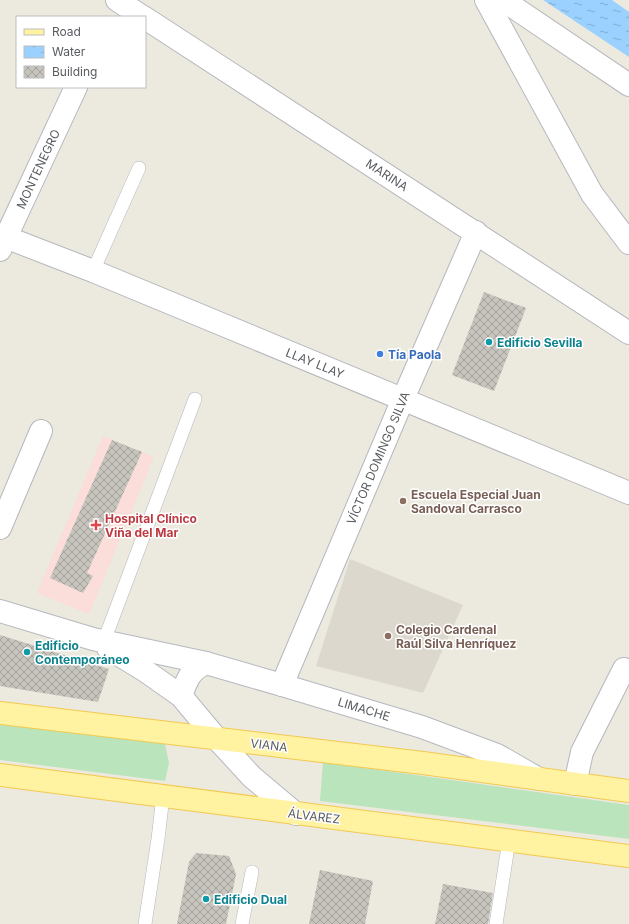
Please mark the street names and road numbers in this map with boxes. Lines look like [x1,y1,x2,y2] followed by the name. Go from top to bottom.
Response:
[13,127,63,211] street label: MONTENEGRO
[363,156,411,194] street label: MARINA
[284,345,346,381] street label: LLAY LLAY
[343,389,413,527] street label: VÍCTOR DOMINGO SILVA
[336,694,392,724] street label: LIMACHE
[250,735,288,755] street label: VIANA
[287,805,341,827] street label: ÁLVAREZ

